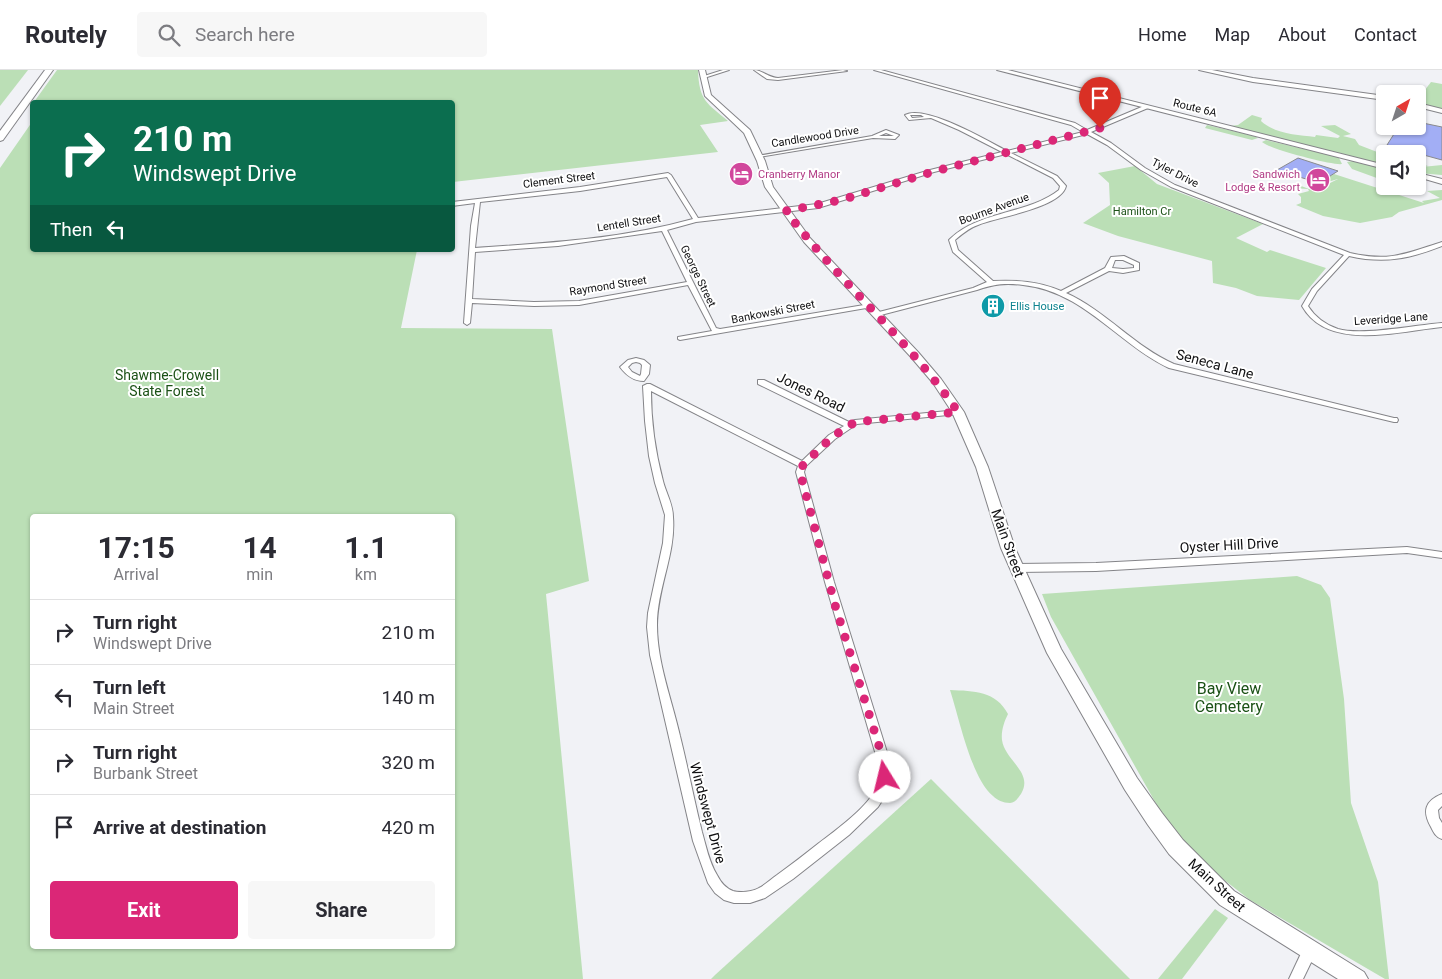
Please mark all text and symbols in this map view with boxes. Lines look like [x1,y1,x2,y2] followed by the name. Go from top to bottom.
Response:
[137,12,487,57] search box
[25,21,107,49] text: Routely
[155,21,183,49] icon: search
[195,23,295,46] text: Search here
[1138,24,1187,45] text: Home
[1215,24,1250,45] text: Map
[1278,24,1326,45] text: About
[1354,24,1417,45] text: Contact
[1079,77,1121,128] pin
[1086,84,1114,112] icon: arrive
[1376,85,1426,135] north arrow
[1376,85,1426,195] map controls
[1172,96,1219,120] street label: Route 6A
[133,119,232,160] text: 210 m
[50,120,115,185] icon: right
[770,124,860,150] street label: Candlewood Drive
[1376,145,1426,195] button: sound
[1149,156,1201,190] street label: Tyler Drive
[133,161,296,186] text: Windswept Drive
[728,161,754,187] hotel icon: Cranberry Manor
[1305,167,1331,193] hotel icon: Sandwich Lodge & Resort
[758,168,840,181] place label: Cranberry Manor
[1225,168,1300,194] place label: Sandwich Lodge & Resort
[522,169,596,191] street label: Clement Street
[957,190,1031,228] street label: Bourne Avenue
[1113,205,1171,218] park label: Hamilton Cr
[596,211,662,234] street label: Lentell Street
[102,215,130,243] icon: left
[50,218,92,241] text: Then
[677,243,719,309] street label: George Street
[569,273,648,299] street label: Raymond Street
[980,293,1006,319] building icon: Ellis House
[730,297,816,326] street label: Bankowski Street
[1010,300,1065,313] place label: Ellis House
[1354,310,1428,328] street label: Leveridge Lane
[1174,346,1256,382] street label: Seneca Lane
[115,367,219,399] park label: Shawme-Crowell State Forest
[774,369,848,415] street label: Jones Road
[988,507,1028,580] street label: Main Street
[98,530,175,565] text: 17:15
[242,530,277,565] text: 14
[344,530,387,565] text: 1.1
[1179,534,1279,556] street label: Oyster Hill Drive
[113,565,159,584] text: Arrival
[246,565,273,584] text: min
[355,565,377,584] text: km
[93,611,177,634] text: Turn right
[50,618,78,646] icon: right
[382,621,435,644] text: 210 m
[93,634,212,653] text: Windswept Drive
[93,676,166,699] text: Turn left
[1195,679,1264,716] park label: Bay View Cemetery
[50,683,78,711] icon: left
[382,686,435,709] text: 140 m
[93,699,175,718] text: Main Street
[93,741,177,764] text: Turn right
[50,748,78,776] icon: right
[858,750,910,802] position arrow
[382,751,435,774] text: 320 m
[687,761,729,865] street label: Windswept Drive
[93,764,198,783] text: Burbank Street
[50,813,78,841] icon: arrive
[93,816,266,839] text: Arrive at destination
[382,816,435,839] text: 420 m
[1185,855,1249,915] street label: Main Street
[50,881,238,939] button: Exit
[248,881,435,939] button: Share

